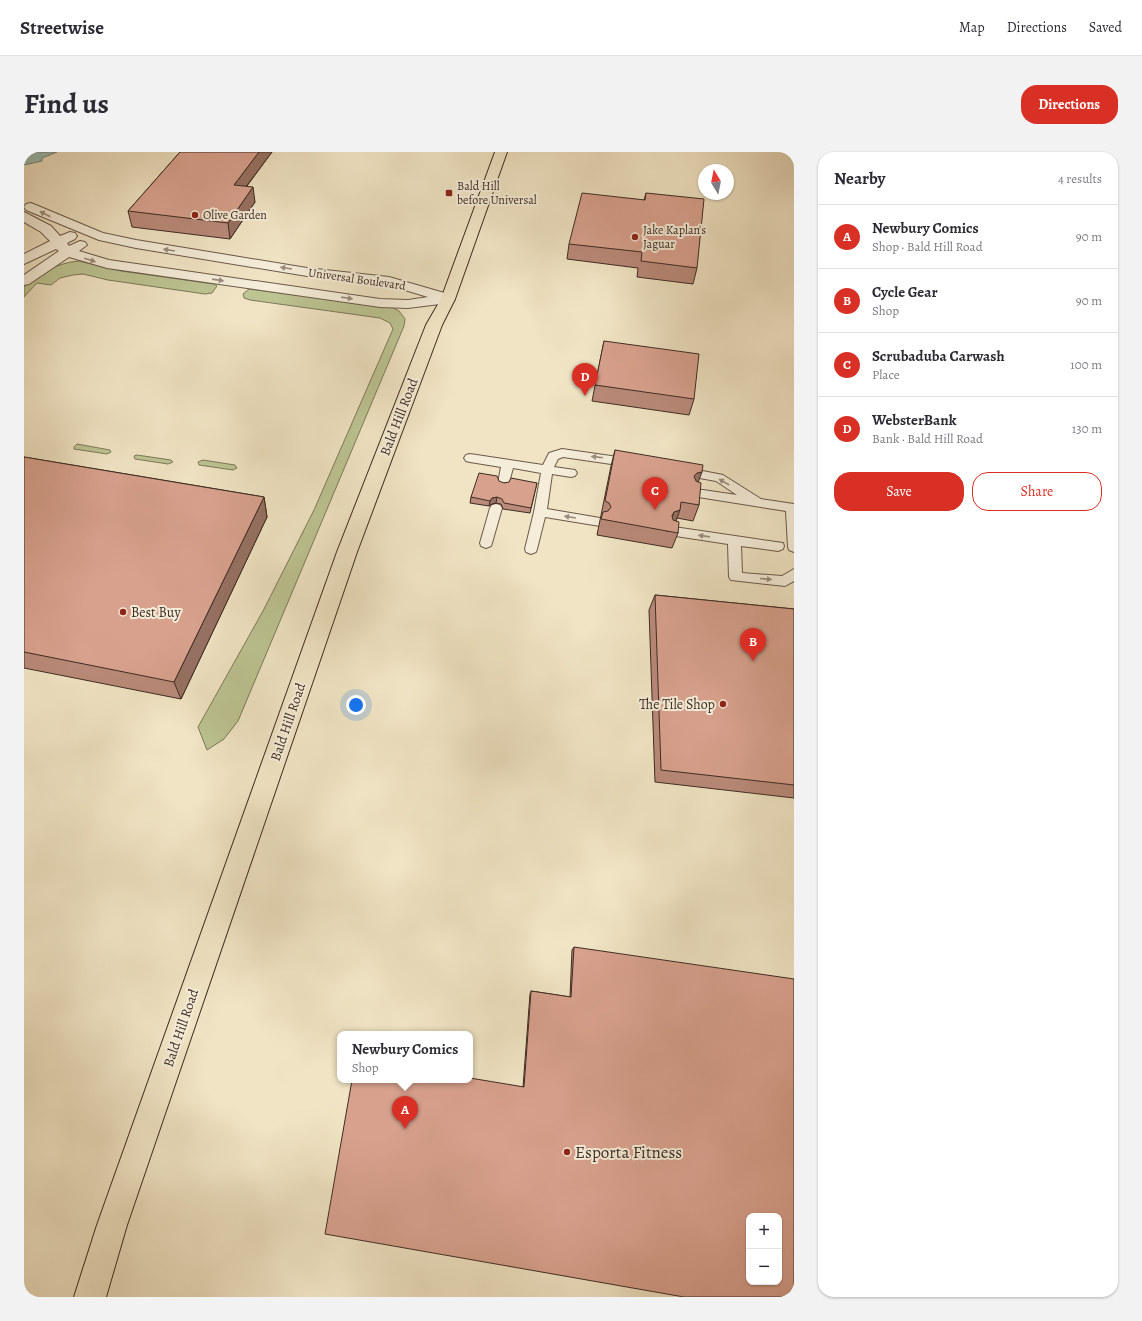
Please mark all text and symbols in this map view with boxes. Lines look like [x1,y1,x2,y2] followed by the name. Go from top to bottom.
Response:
[20,15,104,41] text: Streetwise
[959,18,985,37] text: Map
[1007,18,1067,37] text: Directions
[1089,18,1122,37] text: Saved
[24,85,109,123] text: Find us
[1021,85,1118,124] button: Directions
[698,164,734,200] north arrow
[834,167,885,190] text: Nearby
[1058,170,1102,187] text: 4 results
[457,178,537,208] place label: Bald Hill before Universal
[444,188,454,198] marker: Bald Hill before Universal
[203,207,267,223] place label: Olive Garden
[40,210,51,217] one-way arrow
[190,210,200,220] marker: Olive Garden
[872,218,979,238] text: Newbury Comics
[643,222,706,252] place label: Jake Kaplan's Jaguar
[843,228,851,245] text: A
[1076,228,1102,245] text: 90 m
[630,232,640,242] marker: Jake Kaplan's Jaguar
[872,238,983,255] text: Shop · Bald Hill Road
[163,247,176,253] one-way arrow
[84,257,96,263] one-way arrow
[307,264,407,294] street label: Universal Boulevard
[280,265,292,271] one-way arrow
[212,277,224,283] one-way arrow
[872,282,938,302] text: Cycle Gear
[843,292,851,309] text: B
[1076,292,1102,309] text: 90 m
[341,295,353,301] one-way arrow
[872,302,899,319] text: Shop
[872,346,1005,366] text: Scrubaduba Carwash
[843,356,851,373] text: C
[1070,356,1102,373] text: 100 m
[572,363,598,396] pin: D
[872,366,900,383] text: Place
[375,375,423,459] street label: Bald Hill Road
[872,410,956,430] text: WebsterBank
[842,420,852,437] text: D
[1072,420,1102,437] text: 130 m
[872,430,983,447] text: Bank · Bald Hill Road
[591,454,603,460] one-way arrow
[834,472,964,511] button: Save
[972,472,1102,511] button: Share
[642,477,668,510] pin: C
[718,478,730,485] one-way arrow
[564,514,576,520] one-way arrow
[698,533,710,539] one-way arrow
[760,576,772,582] one-way arrow
[131,603,181,622] place label: Best Buy
[118,607,128,617] marker: Best Buy
[740,628,766,661] pin: B
[266,680,310,764] street label: Bald Hill Road
[346,695,366,715] your location
[639,695,715,714] place label: The Tile Shop
[718,699,728,709] marker: The Tile Shop
[159,986,203,1070] street label: Bald Hill Road
[337,1031,473,1083] popup
[352,1039,458,1059] text: Newbury Comics
[352,1059,379,1076] text: Shop
[392,1096,418,1129] pin: A
[575,1141,682,1164] place label: Esporta Fitness
[562,1147,572,1157] marker: Esporta Fitness
[746,1213,782,1285] map controls
[746,1213,782,1249] button: +
[746,1249,782,1285] button: −

